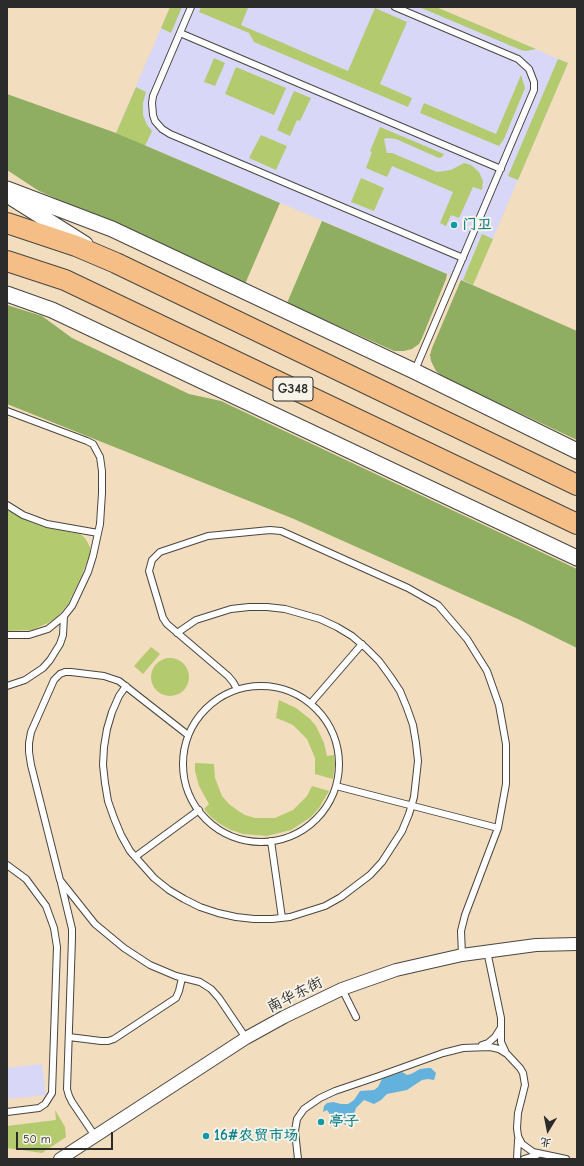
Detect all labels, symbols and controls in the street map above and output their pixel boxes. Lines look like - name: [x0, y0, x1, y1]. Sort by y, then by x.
- place label: 门卫: [462, 216, 492, 234]
- marker: 门卫: [449, 220, 459, 230]
- road number: G348: [273, 377, 313, 401]
- street label: 南华东街: [264, 973, 326, 1017]
- north arrow: [528, 1110, 568, 1150]
- place label: 亭子: [329, 1113, 359, 1131]
- marker: 亭子: [316, 1117, 326, 1127]
- scale bar: [18, 1124, 115, 1150]
- place label: 16#农贸市场: [214, 1127, 298, 1145]
- marker: 16#农贸市场: [201, 1131, 211, 1141]
- text: 50 m: [23, 1132, 51, 1146]
- text: 北: [539, 1135, 552, 1150]

